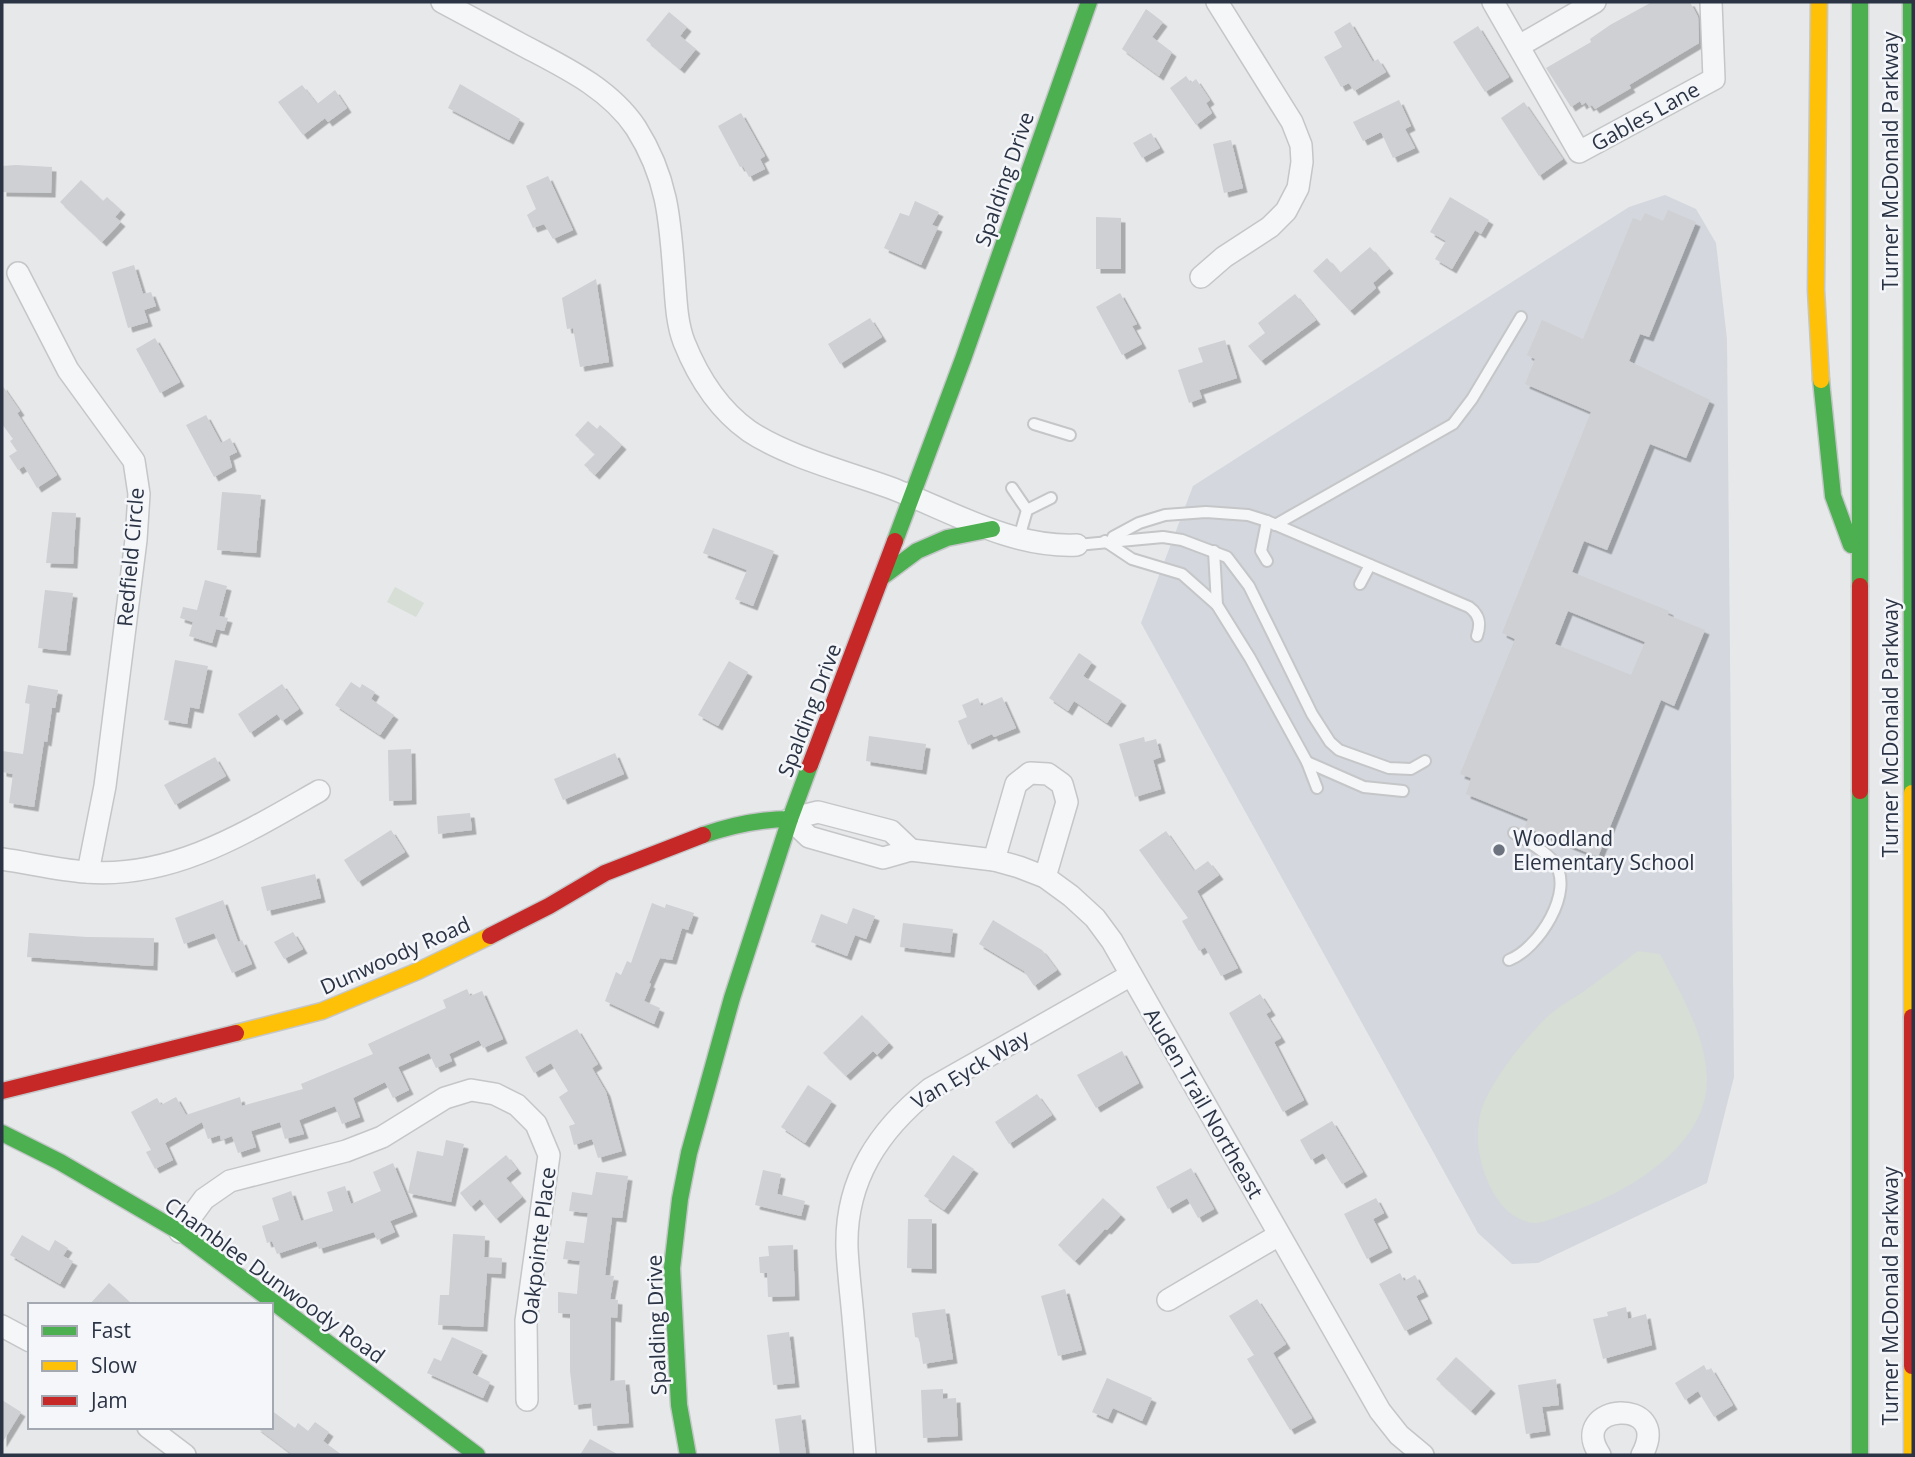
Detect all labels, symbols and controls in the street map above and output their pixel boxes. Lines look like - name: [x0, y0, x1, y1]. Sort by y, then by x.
- street label: Turner McDonald Parkway: [1876, 31, 1904, 291]
- street label: Gables Lane: [1586, 75, 1704, 157]
- street label: Spalding Drive: [968, 108, 1040, 250]
- street label: Redfield Circle: [110, 486, 150, 628]
- street label: Turner McDonald Parkway: [1876, 598, 1904, 858]
- street label: Spalding Drive: [771, 639, 847, 781]
- place label: Woodland Elementary School: [1513, 824, 1695, 876]
- marker: Woodland Elementary School: [1491, 842, 1507, 858]
- street label: Dunwoody Road: [316, 909, 474, 1001]
- street label: Auden Trail Northeast: [1138, 1003, 1270, 1203]
- street label: Van Eyck Way: [906, 1023, 1035, 1115]
- street label: Oakpointe Place: [514, 1165, 562, 1327]
- street label: Turner McDonald Parkway: [1876, 1166, 1904, 1426]
- street label: Chamblee Dunwoody Road: [159, 1191, 391, 1369]
- street label: Spalding Drive: [640, 1254, 672, 1396]
- legend: [28, 1303, 273, 1429]
- text: Fast: [91, 1316, 131, 1344]
- text: Slow: [91, 1351, 137, 1379]
- text: Jam: [89, 1386, 128, 1414]

